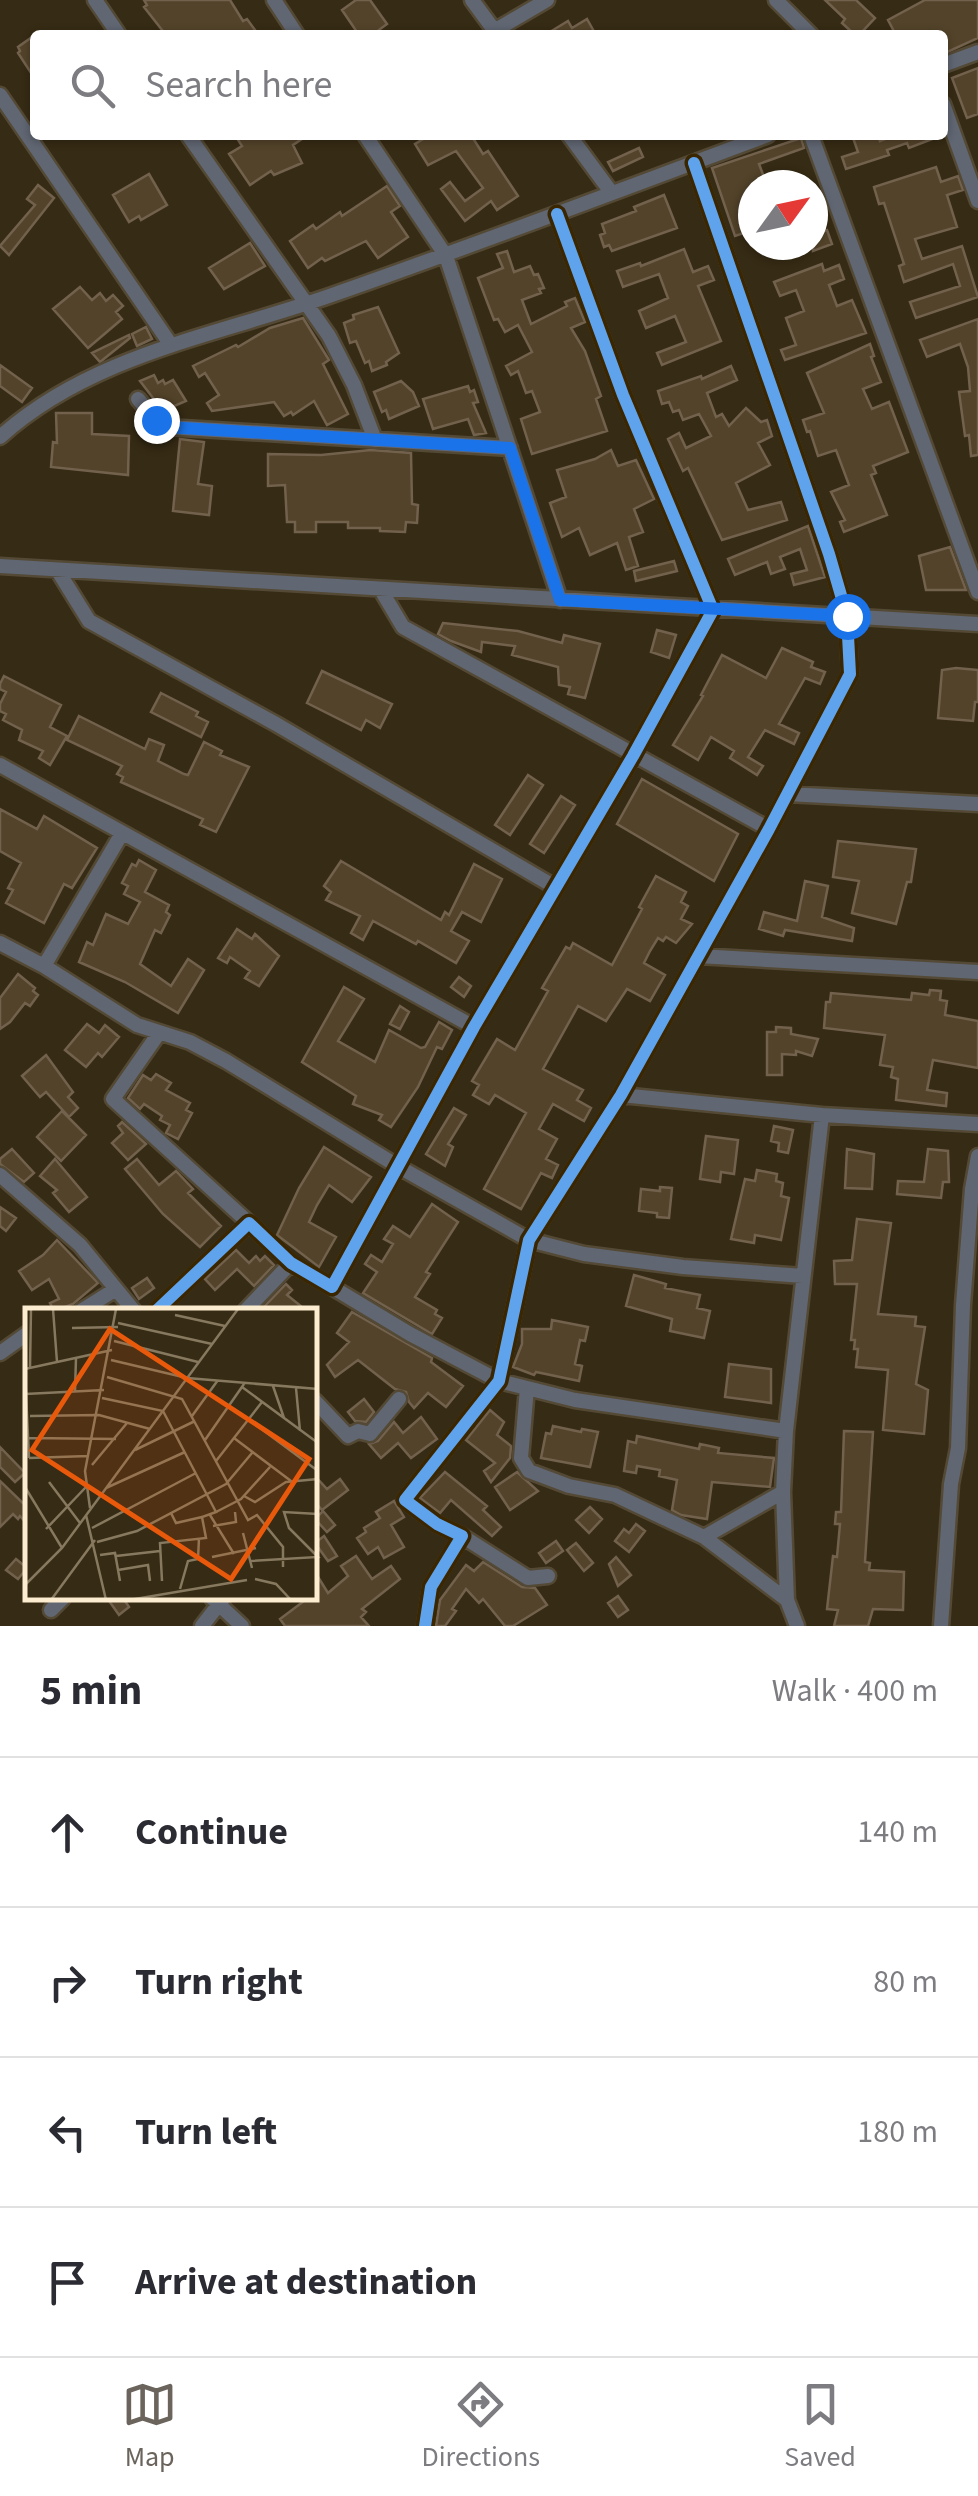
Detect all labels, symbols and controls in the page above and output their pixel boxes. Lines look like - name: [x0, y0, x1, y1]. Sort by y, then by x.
- search box: [30, 30, 948, 140]
- icon: search: [65, 58, 120, 113]
- text: Search here: [145, 58, 332, 112]
- north arrow: [738, 170, 828, 260]
- route end: [134, 398, 180, 444]
- route start: [825, 594, 871, 640]
- inset map: [25, 1308, 318, 1601]
- text: 5 min: [40, 1661, 142, 1721]
- text: Walk · 400 m: [772, 1668, 938, 1714]
- icon: ahead: [40, 1805, 95, 1860]
- text: Continue: [135, 1805, 288, 1859]
- text: 140 m: [857, 1809, 938, 1855]
- icon: right: [40, 1955, 95, 2010]
- text: Turn right: [135, 1955, 303, 2009]
- text: 80 m: [873, 1959, 938, 2005]
- icon: left: [40, 2105, 95, 2160]
- text: Turn left: [135, 2105, 277, 2159]
- text: 180 m: [857, 2109, 938, 2155]
- icon: arrive: [40, 2255, 95, 2310]
- text: Arrive at destination: [135, 2255, 477, 2309]
- tab: Map: [122, 2377, 177, 2477]
- tab: Directions: [422, 2377, 540, 2477]
- tab: Saved: [784, 2377, 856, 2477]

